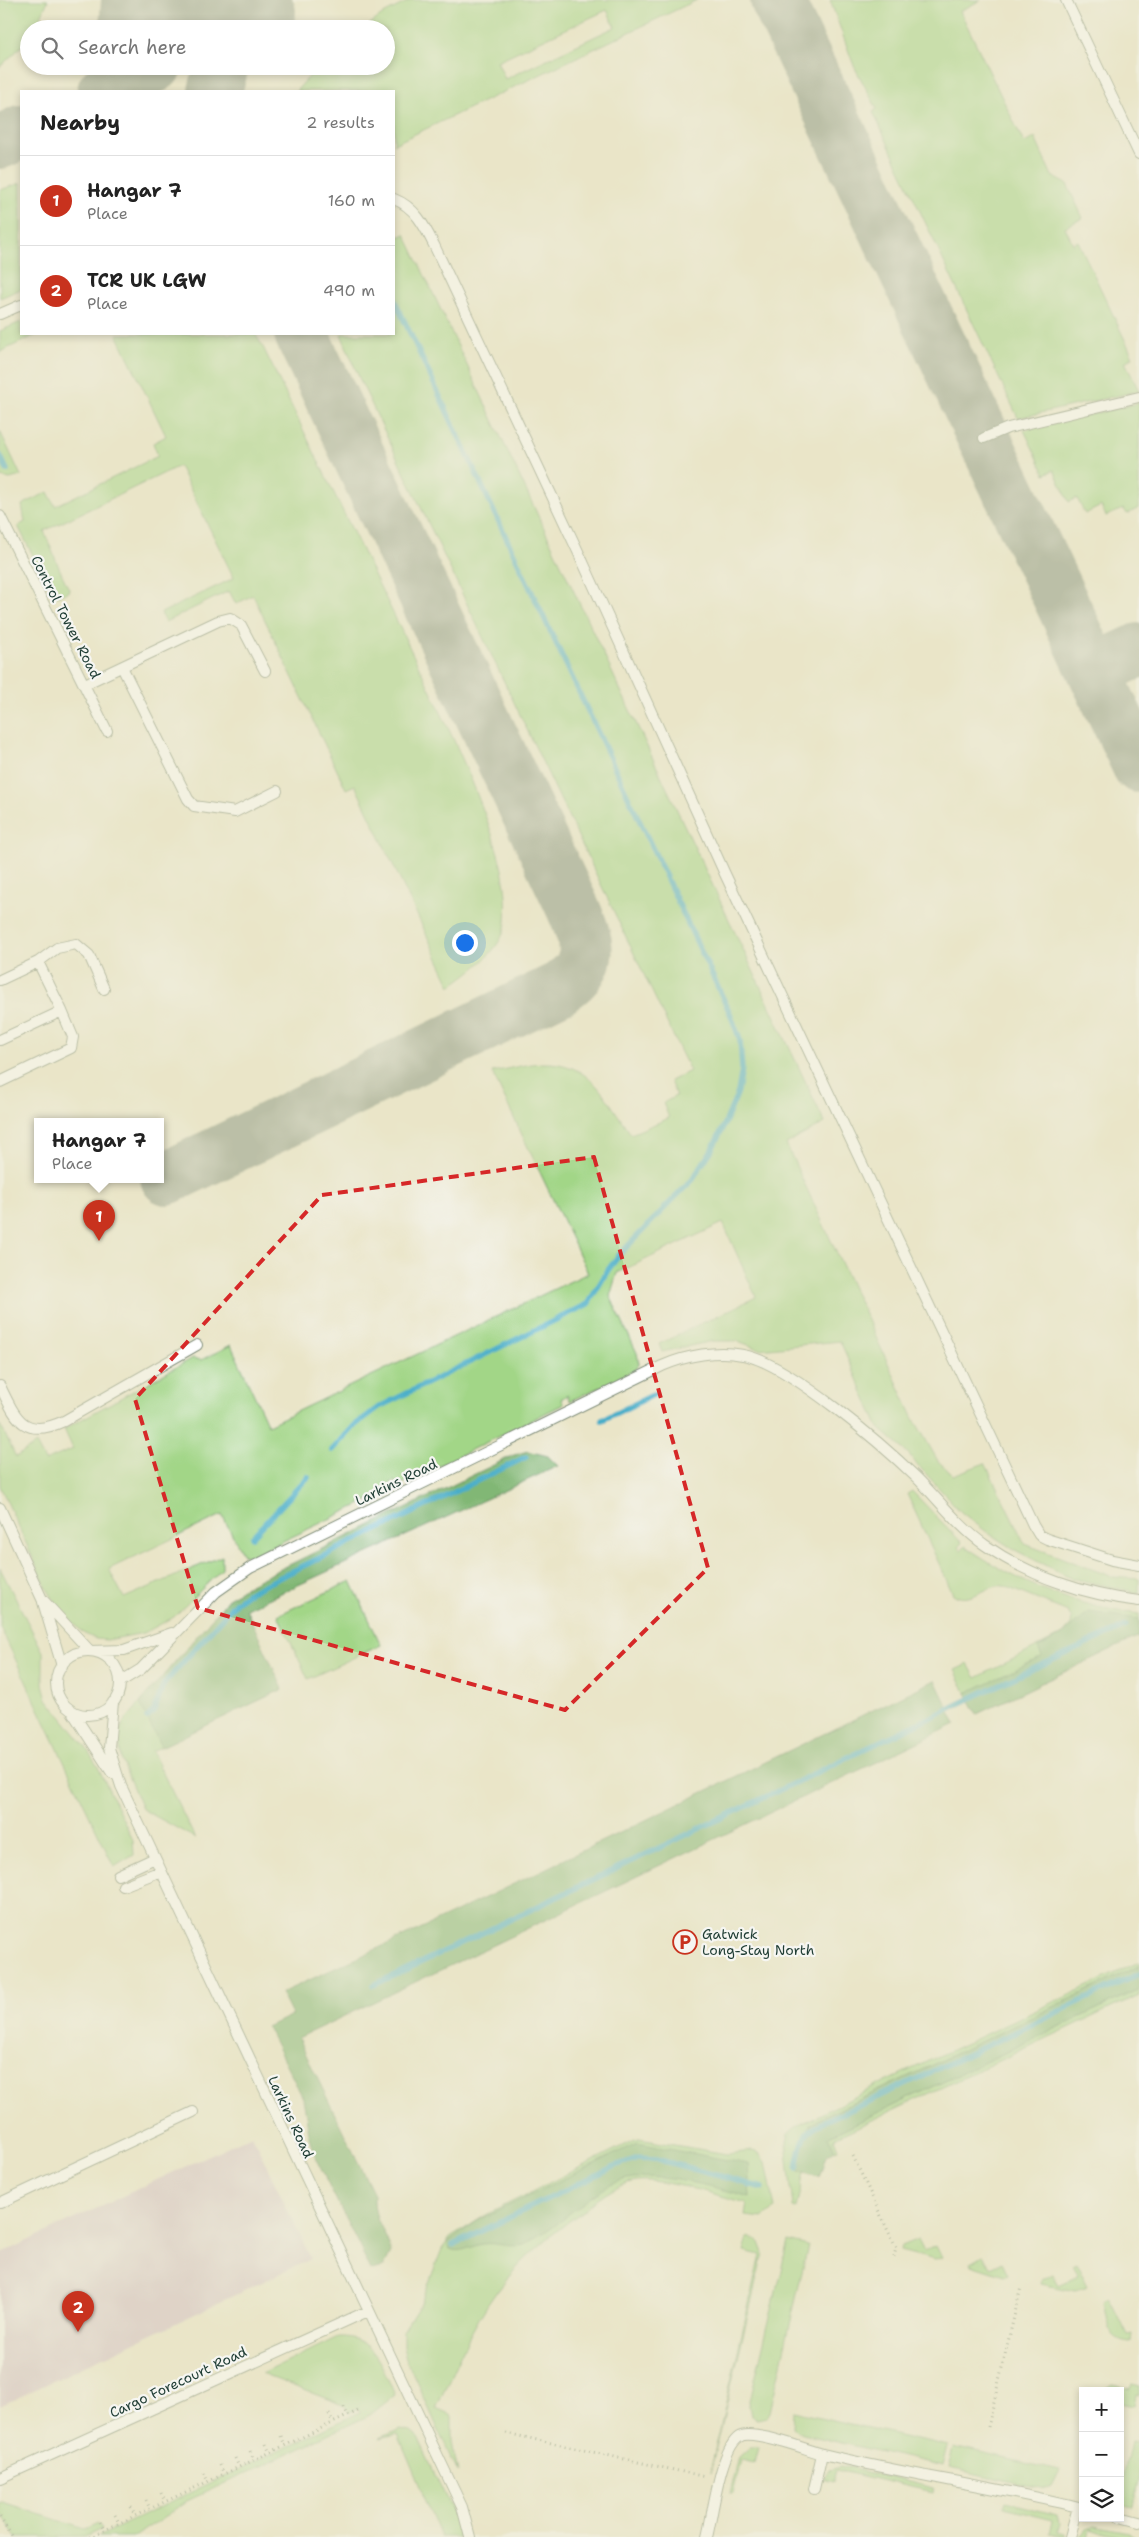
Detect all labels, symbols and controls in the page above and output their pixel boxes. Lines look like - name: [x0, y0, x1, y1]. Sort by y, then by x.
- search box: [20, 20, 395, 75]
- icon: search: [38, 34, 66, 62]
- text: Search here: [78, 35, 187, 60]
- text: Nearby: [40, 109, 120, 137]
- text: 2 results: [306, 112, 375, 133]
- text: Hangar 7: [87, 178, 181, 203]
- text: 1: [52, 190, 60, 211]
- text: 160 m: [328, 190, 375, 211]
- text: Place: [87, 203, 128, 224]
- text: TCR UK LGW: [87, 268, 207, 293]
- text: 2: [50, 280, 62, 301]
- text: 490 m: [323, 280, 375, 301]
- text: Place: [87, 293, 128, 314]
- street label: Control Tower Road: [27, 552, 105, 682]
- your location: [452, 930, 478, 956]
- popup: [34, 1118, 164, 1183]
- text: Hangar 7: [52, 1128, 146, 1153]
- text: Place: [52, 1153, 93, 1174]
- pin: 1: [83, 1200, 115, 1241]
- street label: Larkins Road: [352, 1454, 440, 1510]
- place label: Gatwick Long-Stay North: [702, 1925, 814, 1959]
- parking icon: Gatwick Long-Stay North: [672, 1929, 698, 1955]
- street label: Larkins Road: [264, 2073, 318, 2161]
- pin: 2: [62, 2291, 94, 2332]
- street label: Cargo Forecourt Road: [107, 2342, 250, 2422]
- map controls: [1079, 2387, 1124, 2522]
- button: +: [1079, 2387, 1124, 2432]
- button: −: [1079, 2432, 1124, 2477]
- button: layers: [1079, 2477, 1124, 2522]

